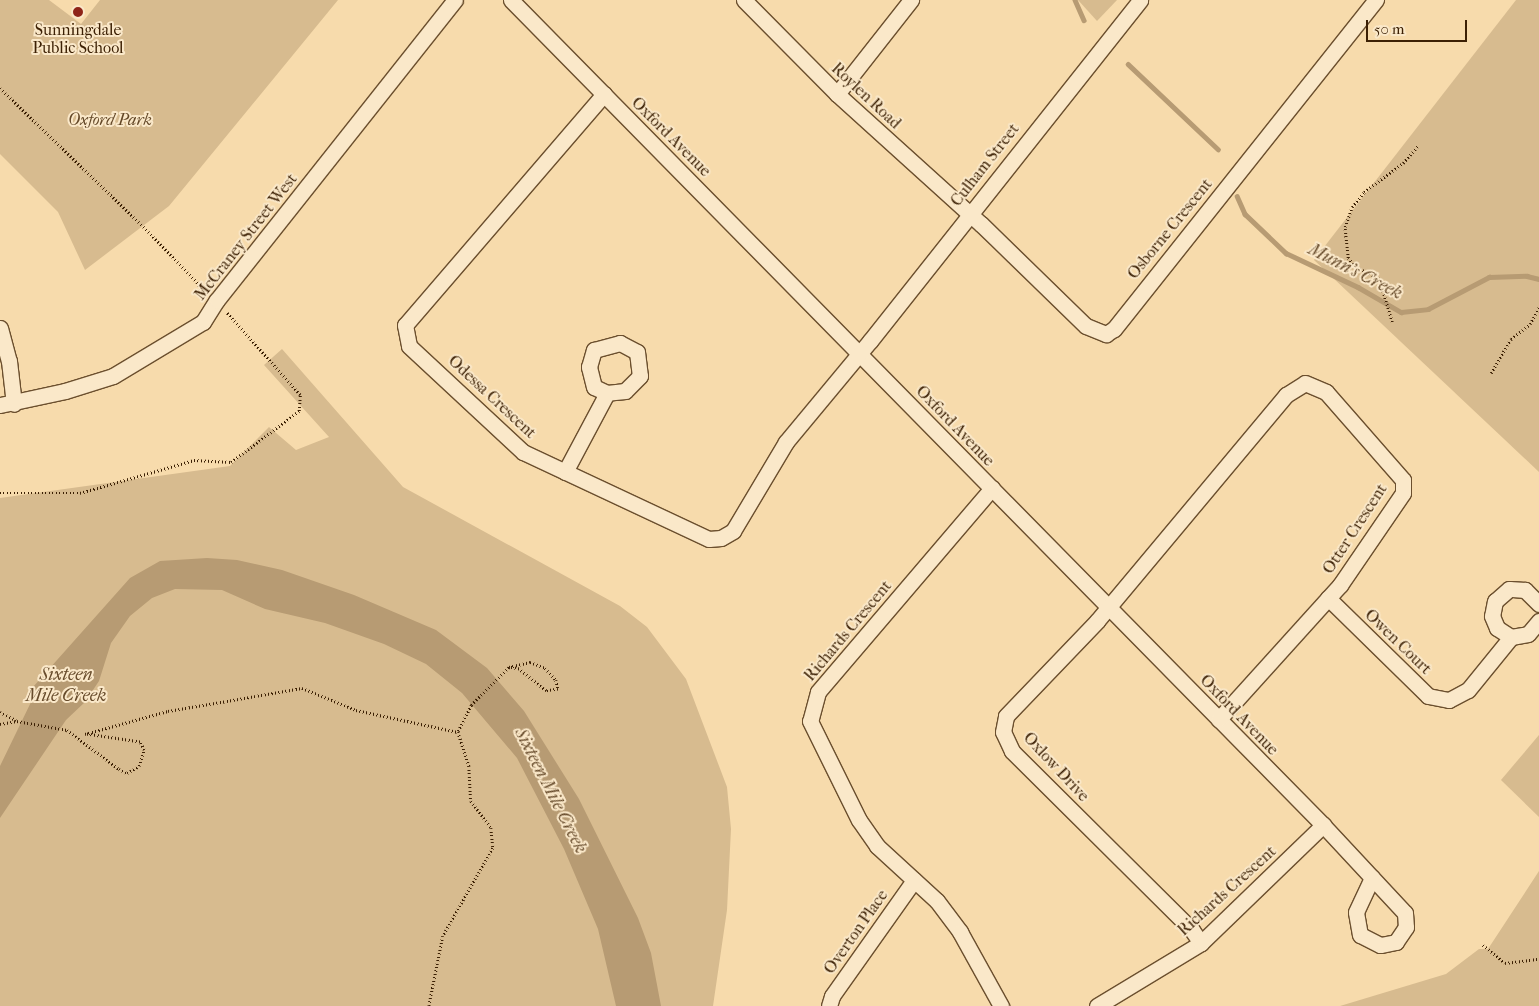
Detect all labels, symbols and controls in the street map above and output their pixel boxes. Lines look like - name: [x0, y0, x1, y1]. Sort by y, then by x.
- marker: Sunningdale Public School: [72, 6, 84, 18]
- scale bar: [1369, 10, 1470, 42]
- place label: Sunningdale Public School: [32, 20, 124, 58]
- text: 50 m: [1374, 20, 1404, 38]
- street label: Roylen Road: [827, 59, 905, 133]
- street label: Oxford Avenue: [627, 93, 715, 181]
- park label: Oxford Park: [68, 110, 152, 130]
- street label: Culham Street: [947, 120, 1023, 210]
- street label: McCraney Street West: [191, 170, 301, 304]
- street label: Osborne Crescent: [1124, 175, 1216, 283]
- water label: Munn's Creek: [1304, 239, 1406, 305]
- street label: Odessa Crescent: [444, 351, 540, 443]
- street label: Oxford Avenue: [912, 382, 998, 470]
- street label: Otter Crescent: [1319, 480, 1391, 578]
- street label: Richards Crescent: [800, 577, 896, 685]
- street label: Owen Court: [1361, 605, 1435, 679]
- water label: Sixteen Mile Creek: [26, 665, 106, 708]
- street label: Oxford Avenue: [1196, 671, 1282, 759]
- water label: Sixteen Mile Creek: [509, 725, 591, 857]
- street label: Oxlow Drive: [1019, 728, 1093, 806]
- street label: Richards Crescent: [1174, 842, 1280, 940]
- street label: Overton Place: [820, 886, 892, 978]

